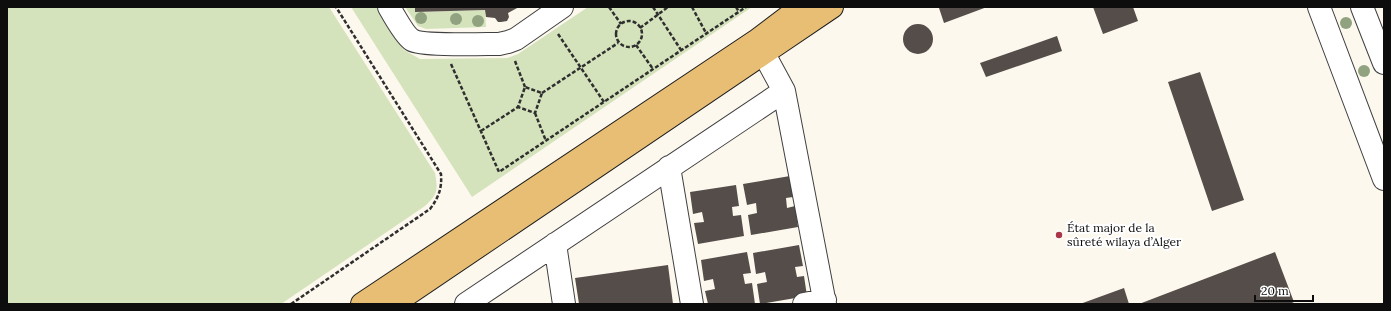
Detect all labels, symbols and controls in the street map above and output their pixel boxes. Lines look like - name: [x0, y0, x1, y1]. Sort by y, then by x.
- place label: État major de la sûreté wilaya d’Alger: [1067, 220, 1182, 249]
- marker: État major de la sûreté wilaya d’Alger: [1054, 230, 1064, 240]
- scale bar: [1255, 277, 1313, 303]
- text: 20 m: [1261, 283, 1289, 298]

